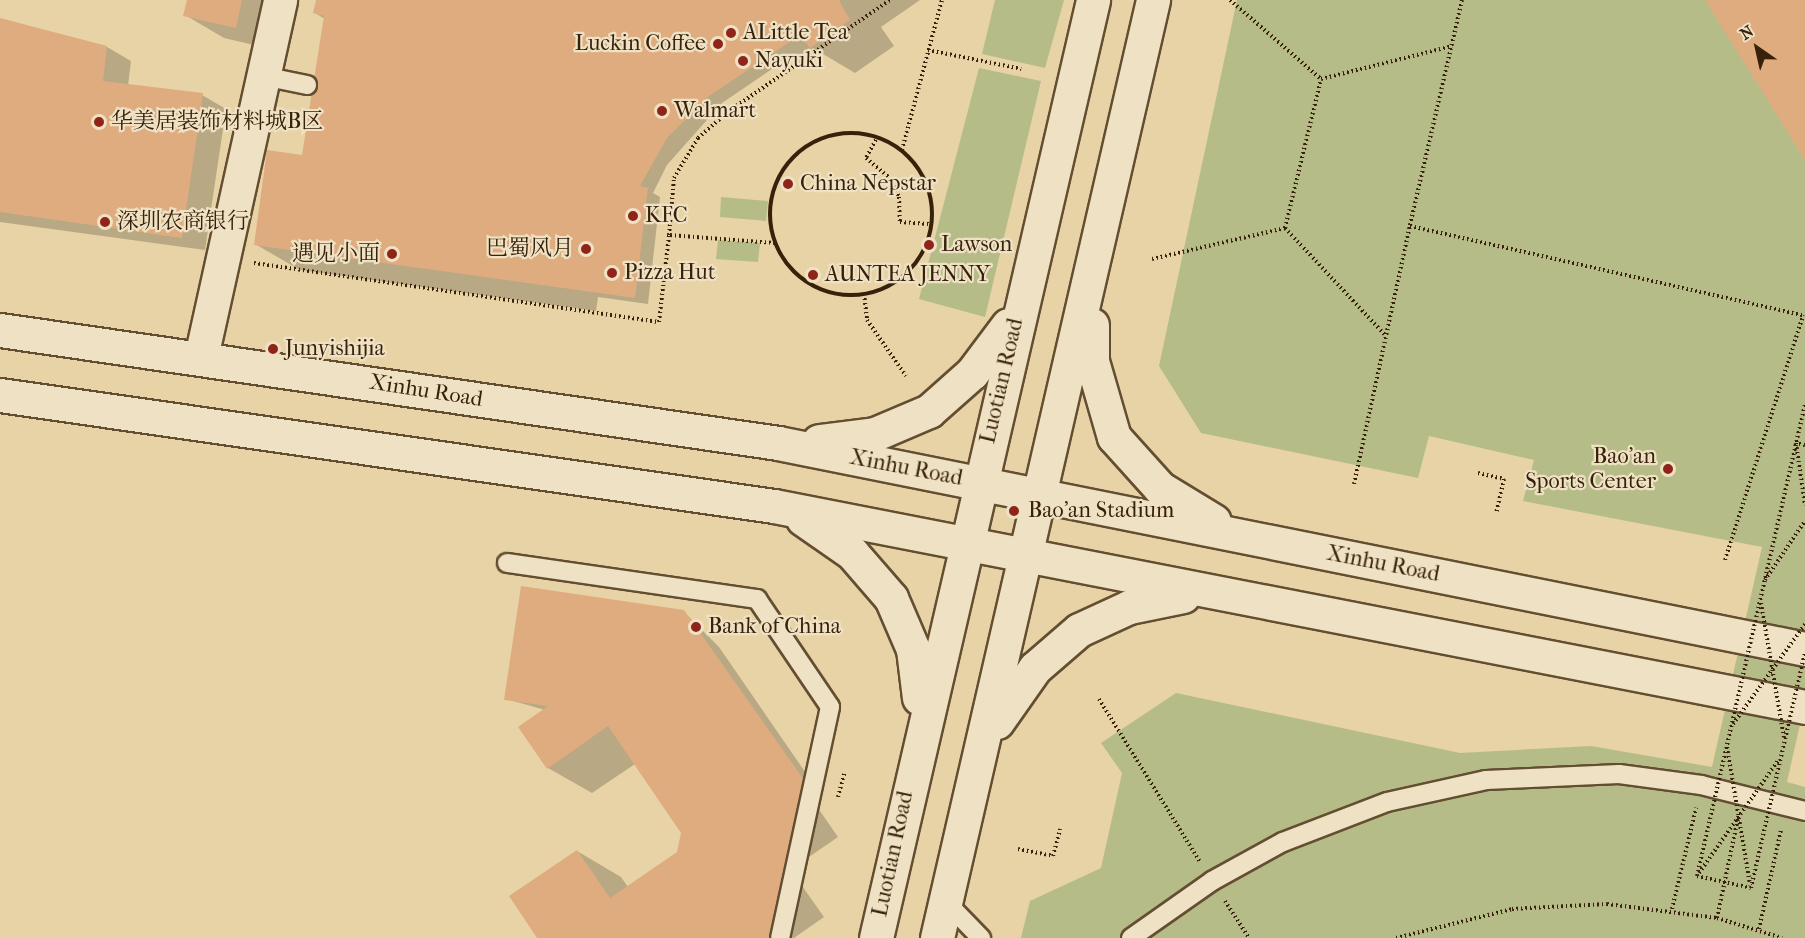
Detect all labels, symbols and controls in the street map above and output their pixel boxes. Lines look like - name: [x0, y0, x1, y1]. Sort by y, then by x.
- north arrow: [1727, 18, 1787, 78]
- place label: ALittle Tea: [743, 20, 848, 46]
- text: N: [1736, 21, 1757, 44]
- marker: ALittle Tea: [724, 26, 738, 40]
- place label: Luckin Coffee: [575, 31, 706, 57]
- marker: Luckin Coffee: [711, 37, 725, 51]
- place label: Nayuki: [755, 48, 823, 74]
- marker: Nayuki: [736, 54, 750, 68]
- place label: Walmart: [674, 98, 756, 124]
- marker: Walmart: [655, 104, 669, 118]
- place label: 华美居装饰材料城B区: [111, 109, 323, 135]
- marker: 华美居装饰材料城B区: [92, 115, 106, 129]
- place label: China Nepstar: [800, 171, 936, 197]
- marker: China Nepstar: [781, 177, 795, 191]
- place label: KFC: [645, 203, 688, 229]
- place label: 深圳农商银行: [117, 209, 249, 235]
- marker: KFC: [626, 209, 640, 223]
- marker: 深圳农商银行: [98, 215, 112, 229]
- place label: Lawson: [941, 232, 1012, 258]
- place label: 巴蜀风月: [486, 236, 574, 262]
- marker: Lawson: [922, 238, 936, 252]
- place label: 遇见小面: [292, 241, 380, 267]
- marker: 巴蜀风月: [579, 242, 593, 256]
- marker: 遇见小面: [385, 247, 399, 261]
- place label: Pizza Hut: [624, 260, 716, 286]
- place label: AUNTEA JENNY: [825, 262, 990, 288]
- marker: Pizza Hut: [605, 266, 619, 280]
- marker: AUNTEA JENNY: [806, 268, 820, 282]
- street label: Luotian Road: [975, 316, 1029, 446]
- place label: Junyishijia: [285, 336, 385, 362]
- marker: Junyishijia: [266, 342, 280, 356]
- street label: Xinhu Road: [367, 369, 485, 413]
- place label: Bao'an Sports Center: [1525, 443, 1656, 494]
- street label: Xinhu Road: [847, 444, 965, 492]
- marker: Bao'an Sports Center: [1661, 462, 1675, 476]
- place label: Bao'an Stadium: [1028, 498, 1174, 524]
- marker: Bao'an Stadium: [1005, 502, 1023, 520]
- street label: Xinhu Road: [1324, 540, 1442, 588]
- place label: Bank of China: [708, 614, 841, 640]
- marker: Bank of China: [689, 620, 703, 634]
- street label: Luotian Road: [867, 789, 919, 919]

